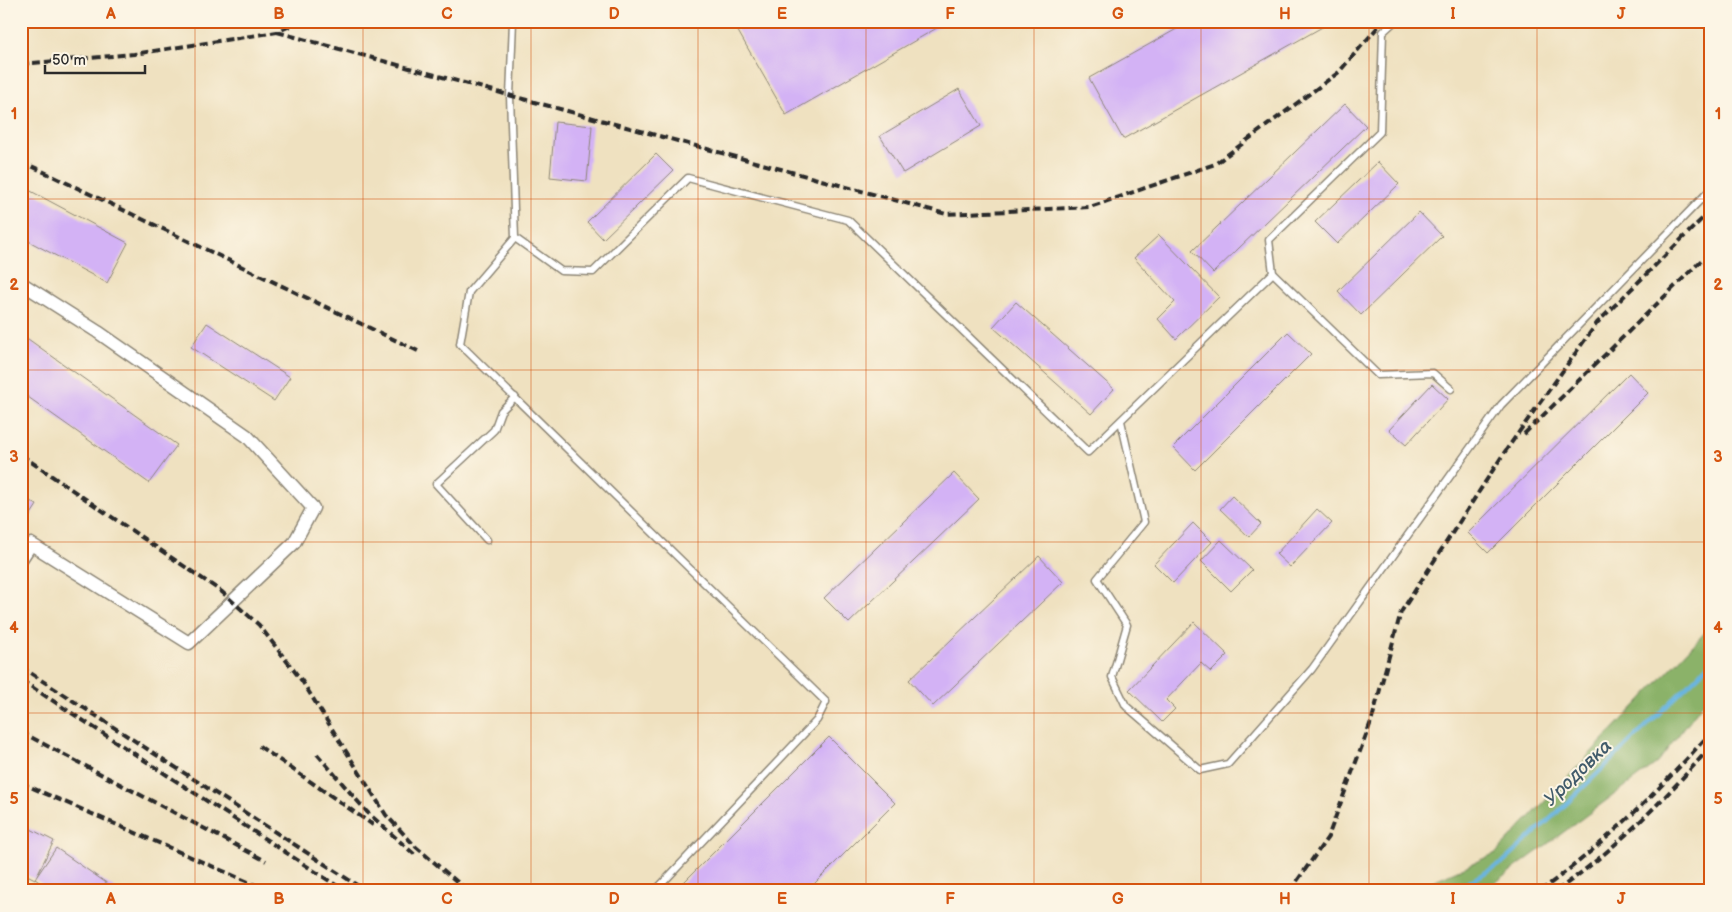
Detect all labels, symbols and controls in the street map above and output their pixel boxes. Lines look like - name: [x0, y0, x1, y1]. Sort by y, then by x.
- text: A: [105, 5, 116, 24]
- text: B: [273, 5, 285, 24]
- text: C: [441, 5, 453, 24]
- text: D: [608, 5, 620, 24]
- text: E: [777, 5, 787, 24]
- text: F: [945, 5, 955, 24]
- text: G: [1112, 5, 1124, 24]
- text: H: [1279, 5, 1291, 24]
- text: I: [1450, 5, 1456, 24]
- text: J: [1617, 5, 1626, 24]
- scale bar: [45, 42, 145, 74]
- text: 50 m: [52, 51, 86, 70]
- text: 1: [11, 105, 17, 124]
- text: 1: [1715, 105, 1721, 124]
- text: 2: [9, 276, 19, 295]
- text: 2: [1713, 276, 1723, 295]
- text: 3: [9, 448, 19, 467]
- text: 3: [1713, 448, 1723, 467]
- text: 4: [9, 619, 19, 638]
- text: 4: [1713, 619, 1723, 638]
- water label: Уродовка: [1539, 735, 1617, 811]
- text: 5: [9, 790, 19, 809]
- text: 5: [1713, 790, 1723, 809]
- text: A: [105, 890, 116, 909]
- text: B: [273, 890, 285, 909]
- text: C: [441, 890, 453, 909]
- text: D: [608, 890, 620, 909]
- text: E: [777, 890, 787, 909]
- text: F: [945, 890, 955, 909]
- text: G: [1112, 890, 1124, 909]
- text: H: [1279, 890, 1291, 909]
- text: I: [1450, 890, 1456, 909]
- text: J: [1617, 890, 1626, 909]

